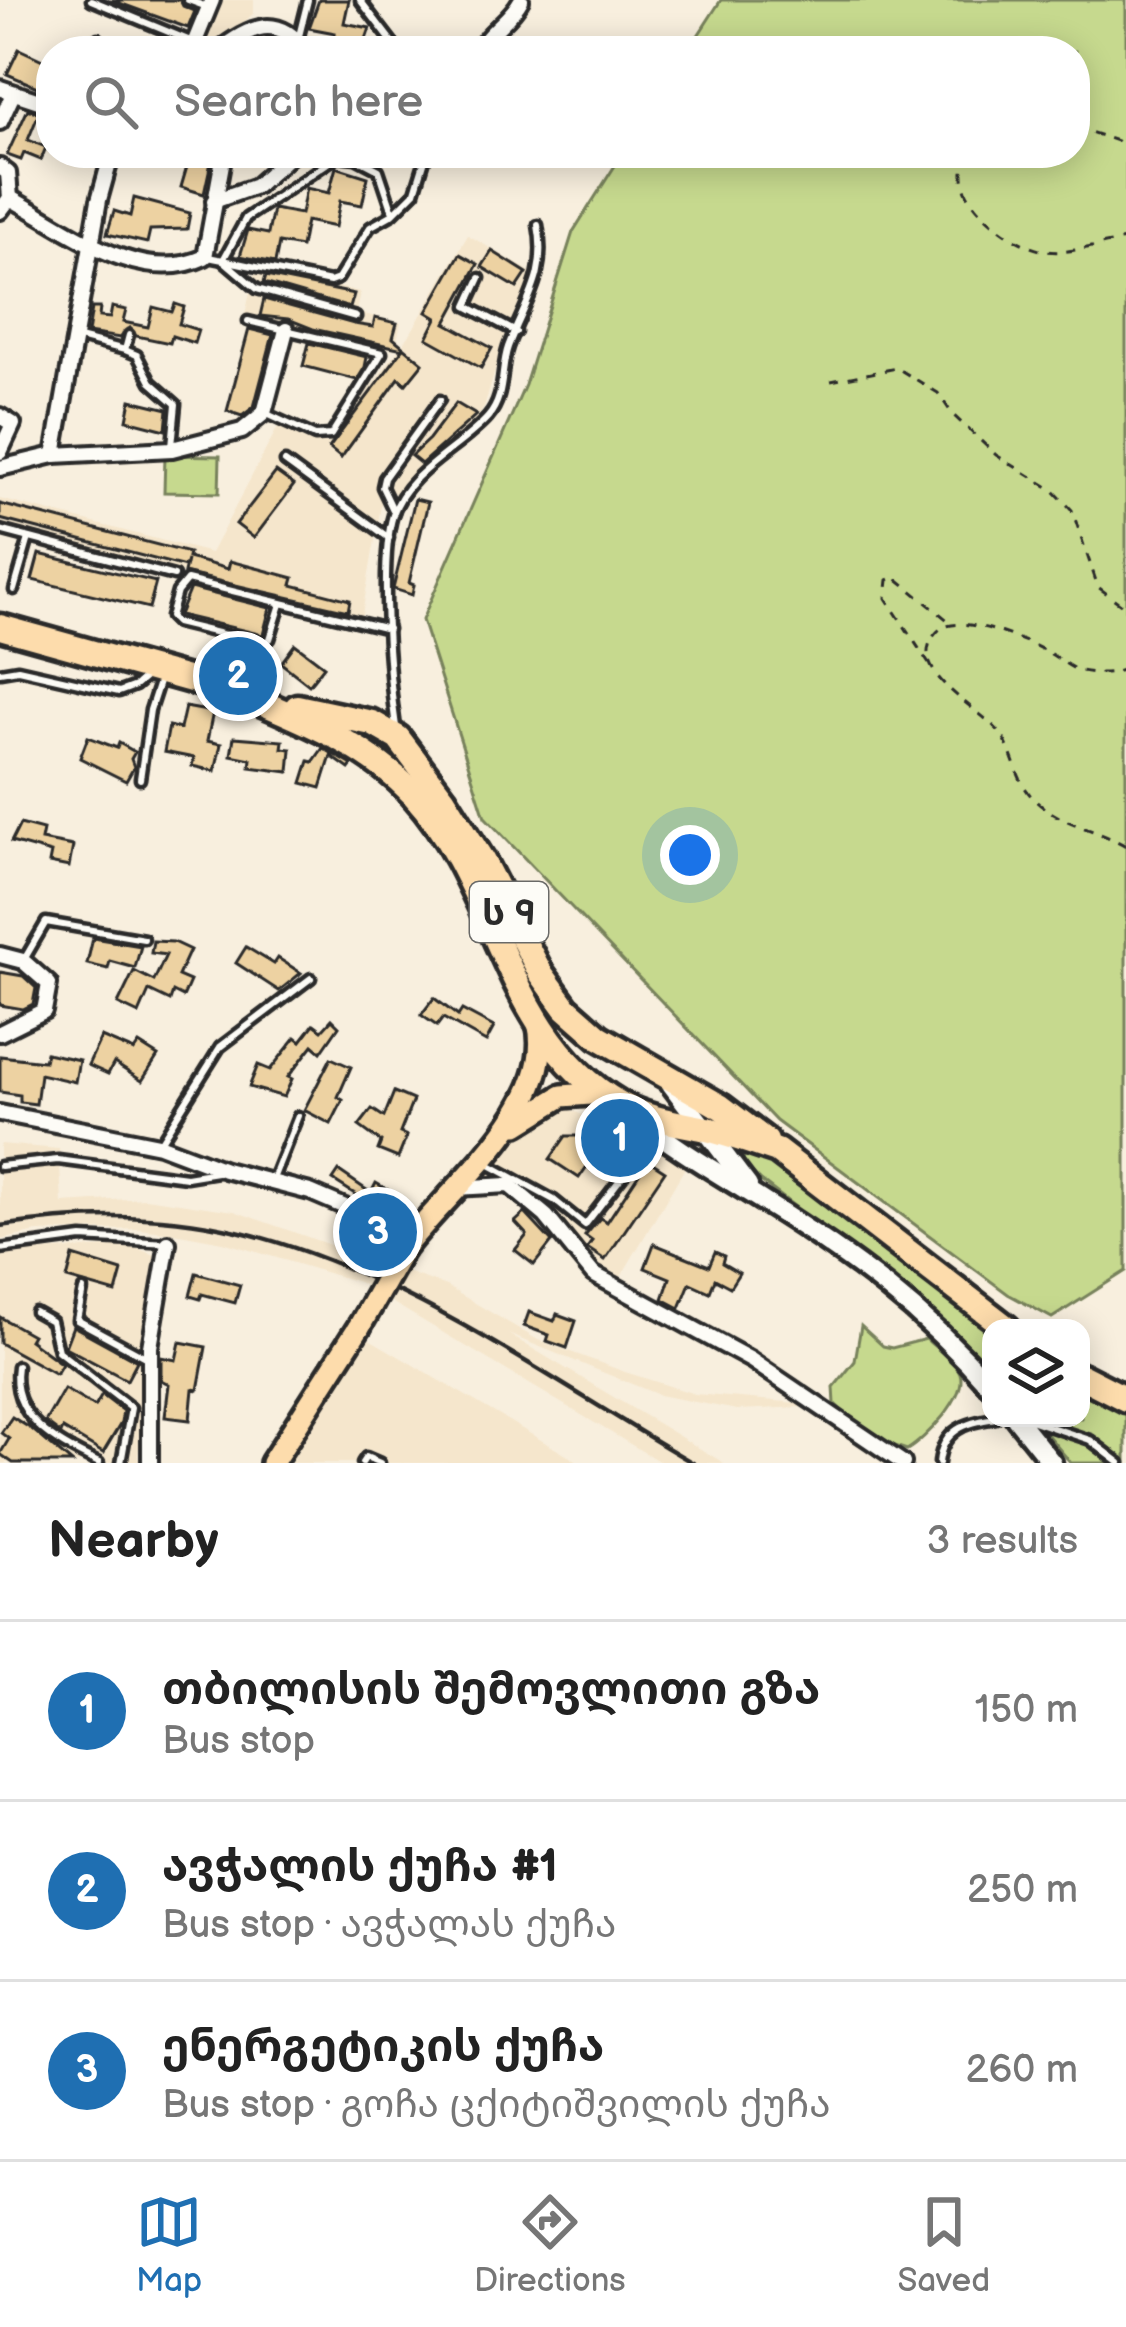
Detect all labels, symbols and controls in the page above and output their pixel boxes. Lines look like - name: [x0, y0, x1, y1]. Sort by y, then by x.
- search box: [36, 36, 1090, 168]
- icon: search: [78, 69, 144, 135]
- text: Search here: [174, 75, 423, 130]
- pin: 2: [199, 631, 277, 721]
- your location: [660, 825, 720, 885]
- road number: ს 9: [470, 882, 548, 942]
- pin: 1: [581, 1093, 659, 1183]
- pin: 3: [339, 1187, 417, 1277]
- map controls: [982, 1319, 1090, 1427]
- button: layers: [982, 1319, 1090, 1427]
- text: Nearby: [48, 1511, 219, 1572]
- text: 3 results: [926, 1518, 1078, 1565]
- text: თბილისის შემოვლითი გზა: [162, 1663, 820, 1718]
- text: 1: [79, 1687, 95, 1734]
- text: 150 m: [975, 1687, 1078, 1734]
- text: Bus stop: [162, 1718, 315, 1765]
- text: ავჭალის ქუჩა #1: [162, 1840, 558, 1895]
- text: 2: [75, 1867, 99, 1914]
- text: 250 m: [967, 1867, 1078, 1914]
- text: Bus stop · ავჭალას ქუჩა: [162, 1902, 616, 1949]
- text: ენერგეტიკის ქუჩა: [162, 2020, 604, 2075]
- text: 3: [76, 2047, 98, 2094]
- text: 260 m: [965, 2047, 1078, 2094]
- text: Bus stop · გოჩა ცქიტიშვილის ქუჩა: [162, 2082, 831, 2129]
- tab: Map: [136, 2189, 202, 2301]
- tab: Directions: [474, 2189, 626, 2301]
- tab: Saved: [897, 2189, 990, 2301]

